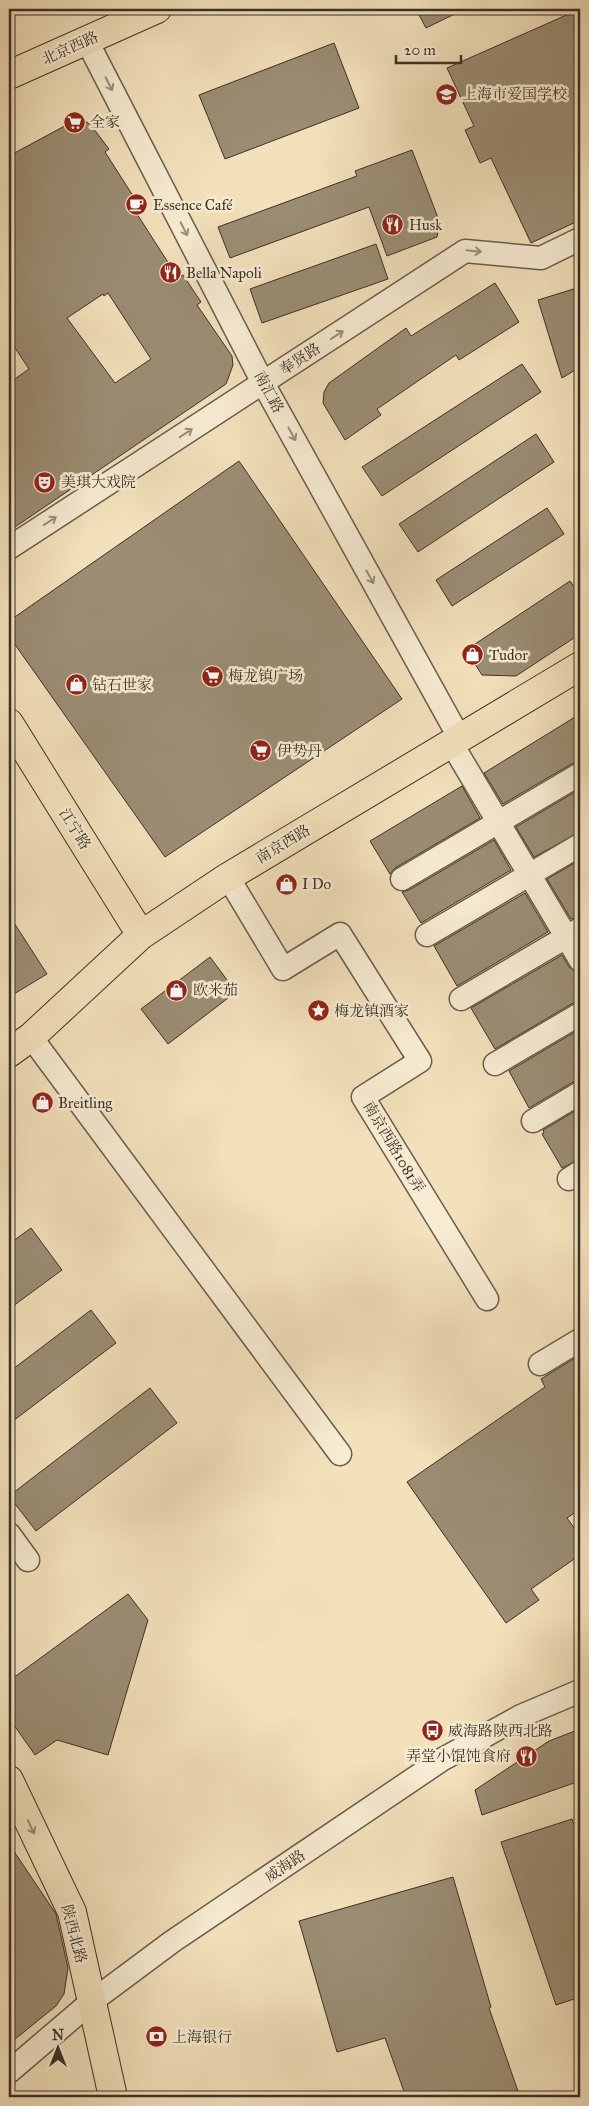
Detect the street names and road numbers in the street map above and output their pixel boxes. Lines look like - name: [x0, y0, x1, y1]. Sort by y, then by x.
- street label: 北京西路: [39, 28, 101, 68]
- street label: 奉贤路: [276, 339, 324, 379]
- street label: 南汇路: [250, 368, 288, 416]
- street label: 江宁路: [55, 805, 95, 853]
- street label: 南京西路: [253, 821, 313, 867]
- street label: 南京西路1081弄: [360, 1098, 428, 1196]
- street label: 威海路: [261, 1846, 309, 1886]
- street label: 陕西北路: [58, 1903, 90, 1965]

